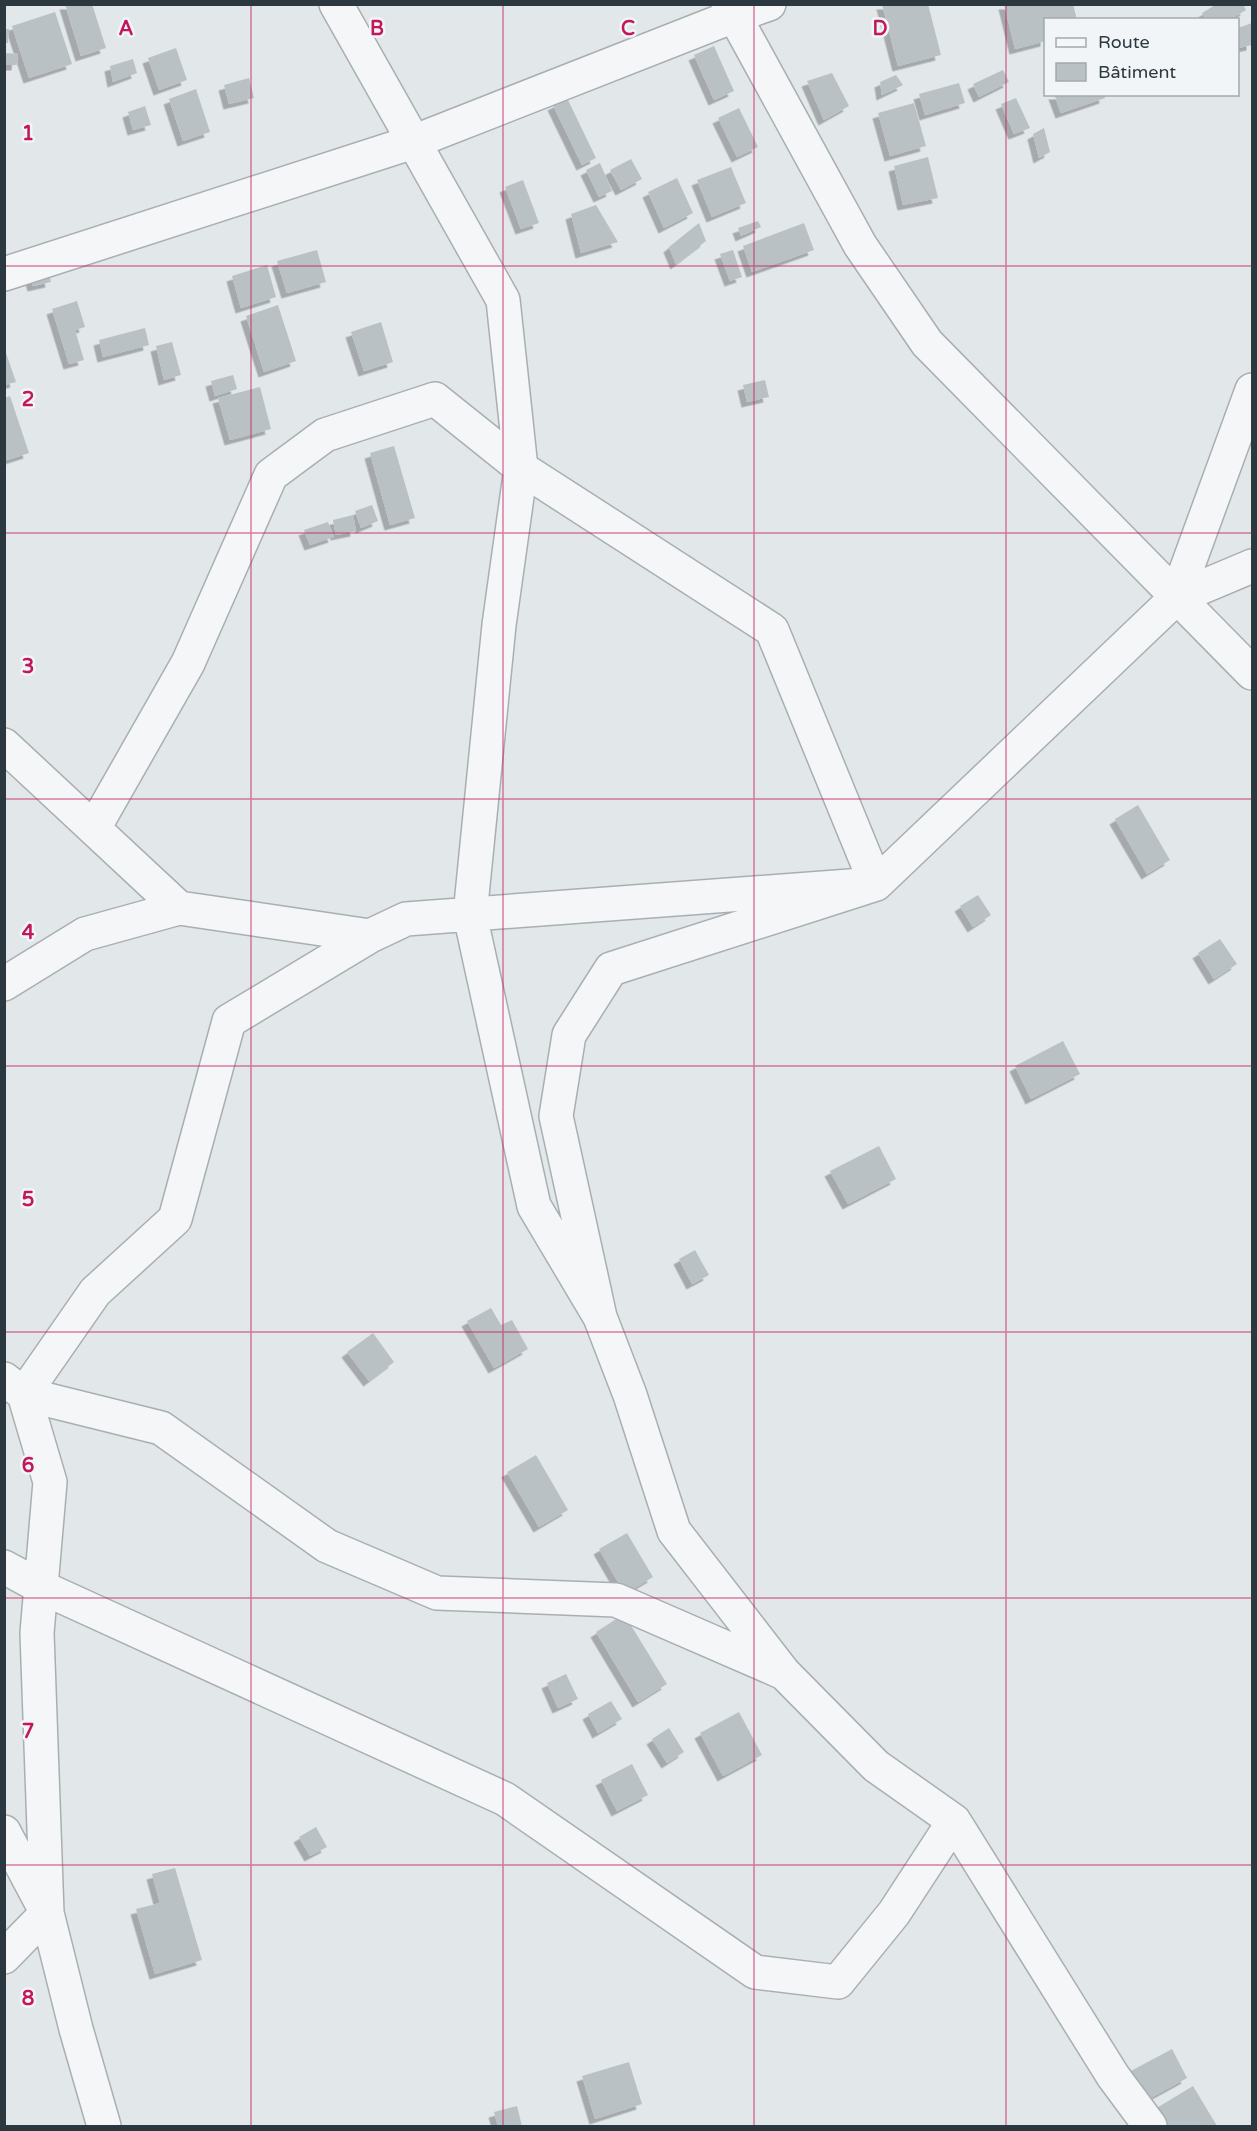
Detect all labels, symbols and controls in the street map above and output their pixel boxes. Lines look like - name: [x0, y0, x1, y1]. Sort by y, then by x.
- text: A: [119, 17, 134, 41]
- text: B: [370, 17, 384, 41]
- text: C: [621, 17, 635, 41]
- text: D: [872, 17, 888, 41]
- legend: [1044, 18, 1239, 96]
- text: Route: [1098, 31, 1150, 53]
- text: Bâtiment: [1098, 61, 1176, 83]
- text: 1: [22, 122, 34, 146]
- text: 2: [22, 388, 34, 412]
- text: 3: [22, 655, 34, 679]
- text: 4: [22, 921, 35, 945]
- text: 5: [22, 1188, 34, 1212]
- text: 6: [22, 1454, 34, 1478]
- text: 7: [22, 1720, 34, 1744]
- text: 8: [22, 1987, 34, 2011]

